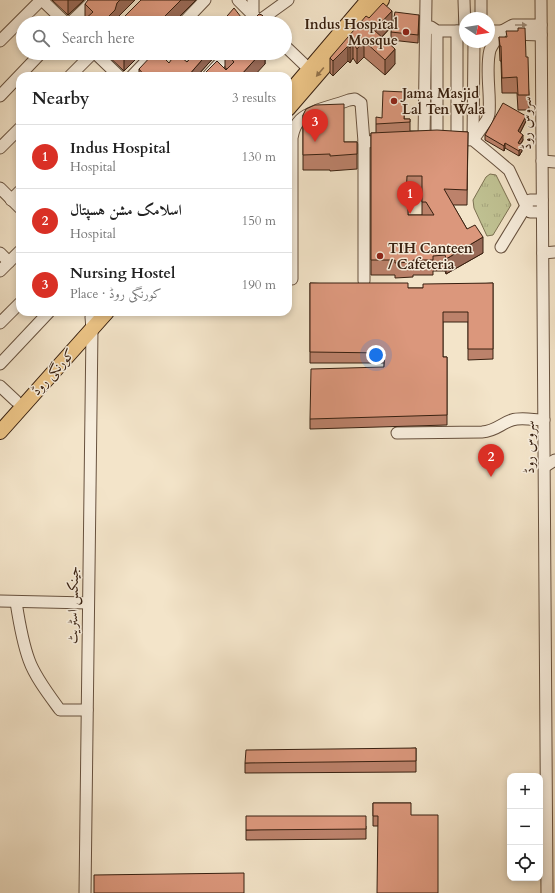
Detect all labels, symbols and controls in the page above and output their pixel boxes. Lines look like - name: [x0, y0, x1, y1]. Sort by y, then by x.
- north arrow: [459, 12, 495, 48]
- place label: Indus Hospital Mosque: [304, 15, 398, 50]
- search box: [16, 16, 292, 60]
- one-way arrow: [514, 22, 527, 28]
- icon: search: [30, 27, 52, 49]
- marker: Indus Hospital Mosque: [401, 27, 411, 37]
- text: Search here: [62, 28, 135, 48]
- one-way arrow: [316, 67, 325, 78]
- place label: Jama Masjid Lal Ten Wala: [400, 84, 485, 119]
- text: Nearby: [32, 87, 89, 110]
- text: 3 results: [232, 89, 276, 107]
- marker: Jama Masjid Lal Ten Wala: [389, 96, 399, 106]
- street label: سروس روڈ: [517, 96, 536, 150]
- pin: 3: [302, 109, 328, 142]
- text: Indus Hospital: [70, 138, 170, 158]
- text: 1: [42, 148, 48, 166]
- text: 130 m: [242, 148, 276, 166]
- text: Hospital: [70, 158, 116, 176]
- pin: 1: [397, 181, 423, 214]
- text: اسلامک مشن ہسپتال: [70, 200, 182, 220]
- text: 2: [42, 212, 48, 230]
- text: 150 m: [242, 212, 276, 230]
- text: Hospital: [70, 225, 116, 243]
- place label: TIH Canteen / Cafeteria: [388, 239, 473, 274]
- marker: TIH Canteen / Cafeteria: [375, 251, 385, 261]
- text: Nursing Hostel: [70, 263, 175, 283]
- text: 3: [42, 276, 48, 294]
- text: 190 m: [242, 276, 276, 294]
- text: Place · کورنگی روڈ: [70, 285, 162, 303]
- street label: کورنگی روڈ: [27, 344, 79, 400]
- your location: [366, 345, 386, 365]
- street label: سروس روڈ: [520, 420, 539, 474]
- pin: 2: [478, 444, 504, 477]
- street label: جینکس اسٹریٹ: [63, 566, 83, 644]
- map controls: [507, 773, 543, 881]
- button: +: [507, 773, 543, 809]
- button: −: [507, 809, 543, 845]
- button: locate: [507, 845, 543, 881]

